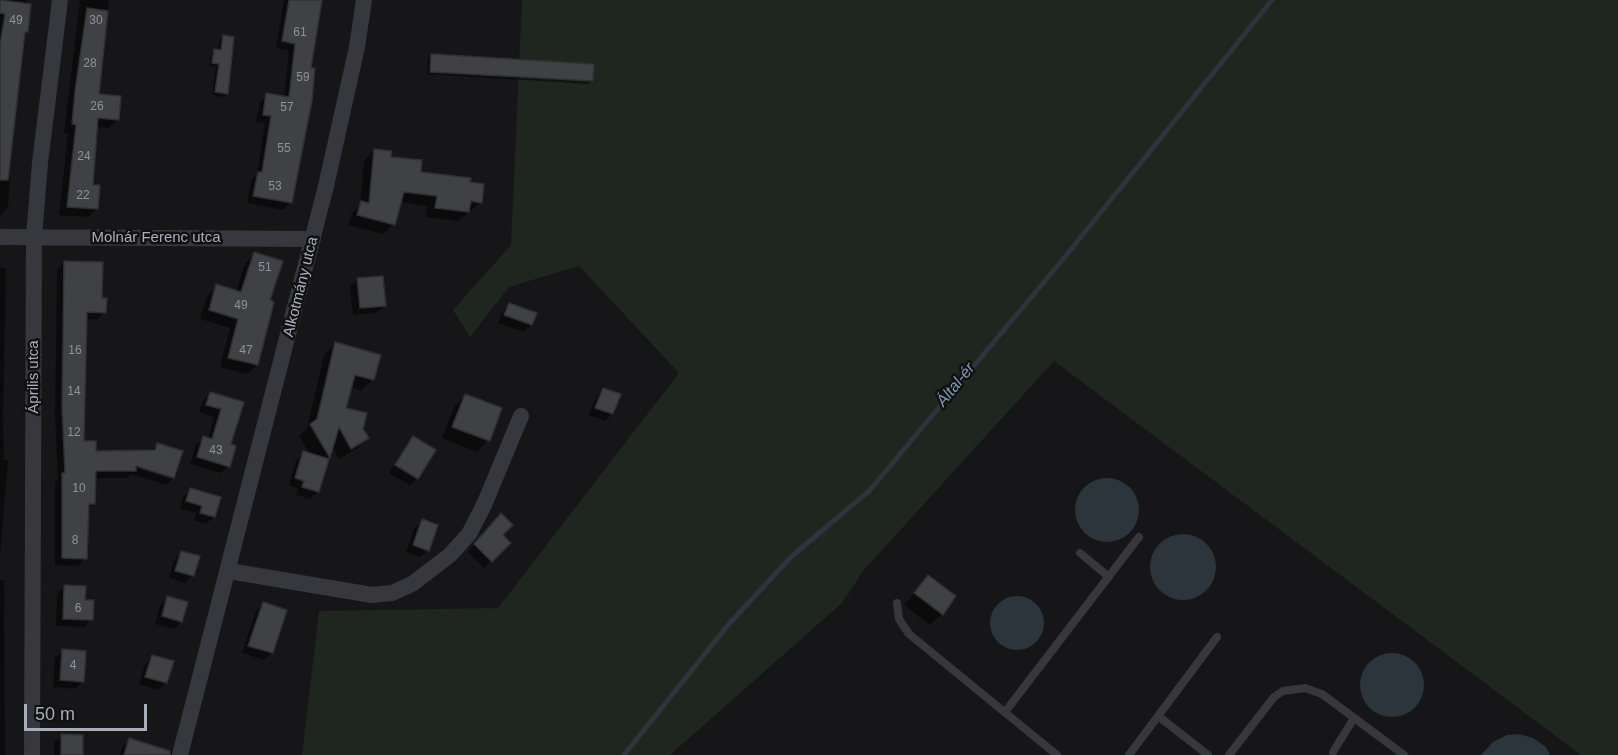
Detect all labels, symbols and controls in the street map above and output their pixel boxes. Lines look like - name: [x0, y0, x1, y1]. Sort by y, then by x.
- house number: 49: [9, 14, 23, 28]
- house number: 30: [89, 14, 103, 28]
- house number: 61: [293, 26, 307, 40]
- house number: 28: [83, 57, 97, 71]
- house number: 59: [296, 71, 310, 85]
- house number: 26: [90, 100, 104, 114]
- house number: 57: [280, 101, 294, 115]
- house number: 55: [277, 142, 291, 156]
- house number: 24: [77, 150, 91, 164]
- house number: 53: [268, 180, 282, 194]
- house number: 22: [76, 189, 90, 203]
- street label: Molnár Ferenc utca: [91, 229, 221, 247]
- street label: Alkotmány utca: [280, 235, 322, 339]
- house number: 51: [258, 261, 272, 275]
- house number: 49: [234, 299, 248, 313]
- street label: Április utca: [25, 340, 43, 414]
- house number: 16: [68, 344, 82, 358]
- house number: 47: [239, 344, 253, 358]
- water label: Által-ér: [933, 359, 979, 411]
- house number: 14: [67, 385, 81, 399]
- house number: 12: [67, 426, 81, 440]
- house number: 43: [209, 444, 223, 458]
- house number: 10: [72, 482, 86, 496]
- house number: 8: [72, 534, 78, 548]
- house number: 6: [75, 602, 81, 616]
- house number: 4: [70, 659, 76, 673]
- scale bar: [27, 692, 150, 730]
- text: 50 m: [35, 704, 75, 724]

